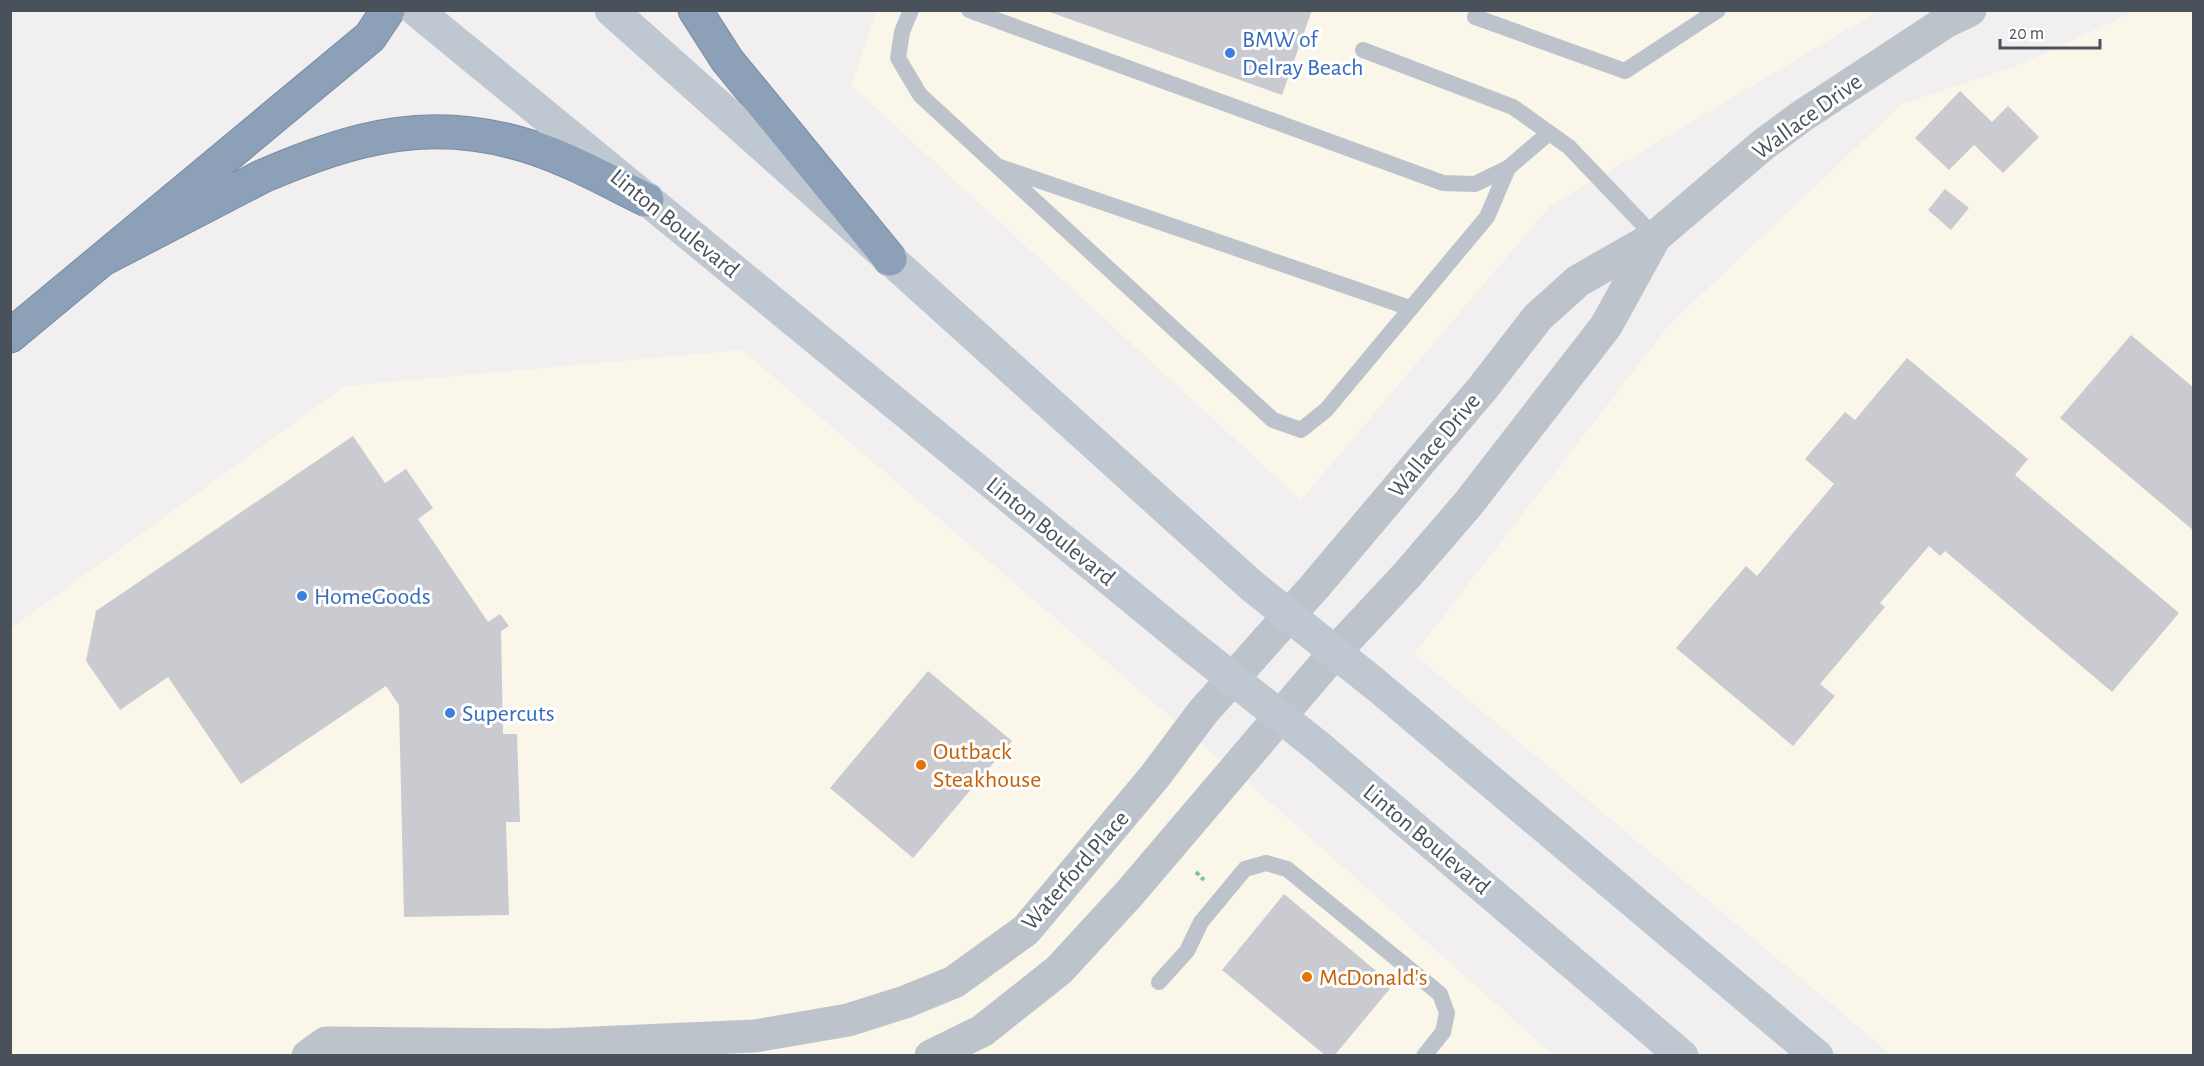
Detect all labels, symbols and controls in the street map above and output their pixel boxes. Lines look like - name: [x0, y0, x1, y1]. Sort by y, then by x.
- scale bar: [2000, 12, 2100, 50]
- text: 20 m: [2009, 25, 2044, 43]
- place label: BMW of Delray Beach: [1242, 28, 1364, 80]
- marker: BMW of Delray Beach: [1223, 46, 1237, 60]
- street label: Wallace Drive: [1749, 69, 1867, 164]
- street label: Linton Boulevard: [605, 165, 743, 283]
- street label: Wallace Drive: [1384, 389, 1485, 503]
- street label: Linton Boulevard: [981, 473, 1119, 591]
- place label: HomeGoods: [314, 585, 431, 609]
- marker: HomeGoods: [295, 589, 309, 603]
- place label: Supercuts: [462, 702, 555, 726]
- marker: Supercuts: [443, 706, 457, 720]
- place label: Outback Steakhouse: [933, 740, 1041, 792]
- marker: Outback Steakhouse: [914, 758, 928, 772]
- street label: Linton Boulevard: [1358, 780, 1495, 900]
- street label: Waterford Place: [1018, 806, 1134, 935]
- place label: McDonald's: [1319, 966, 1428, 990]
- marker: McDonald's: [1300, 970, 1314, 984]

